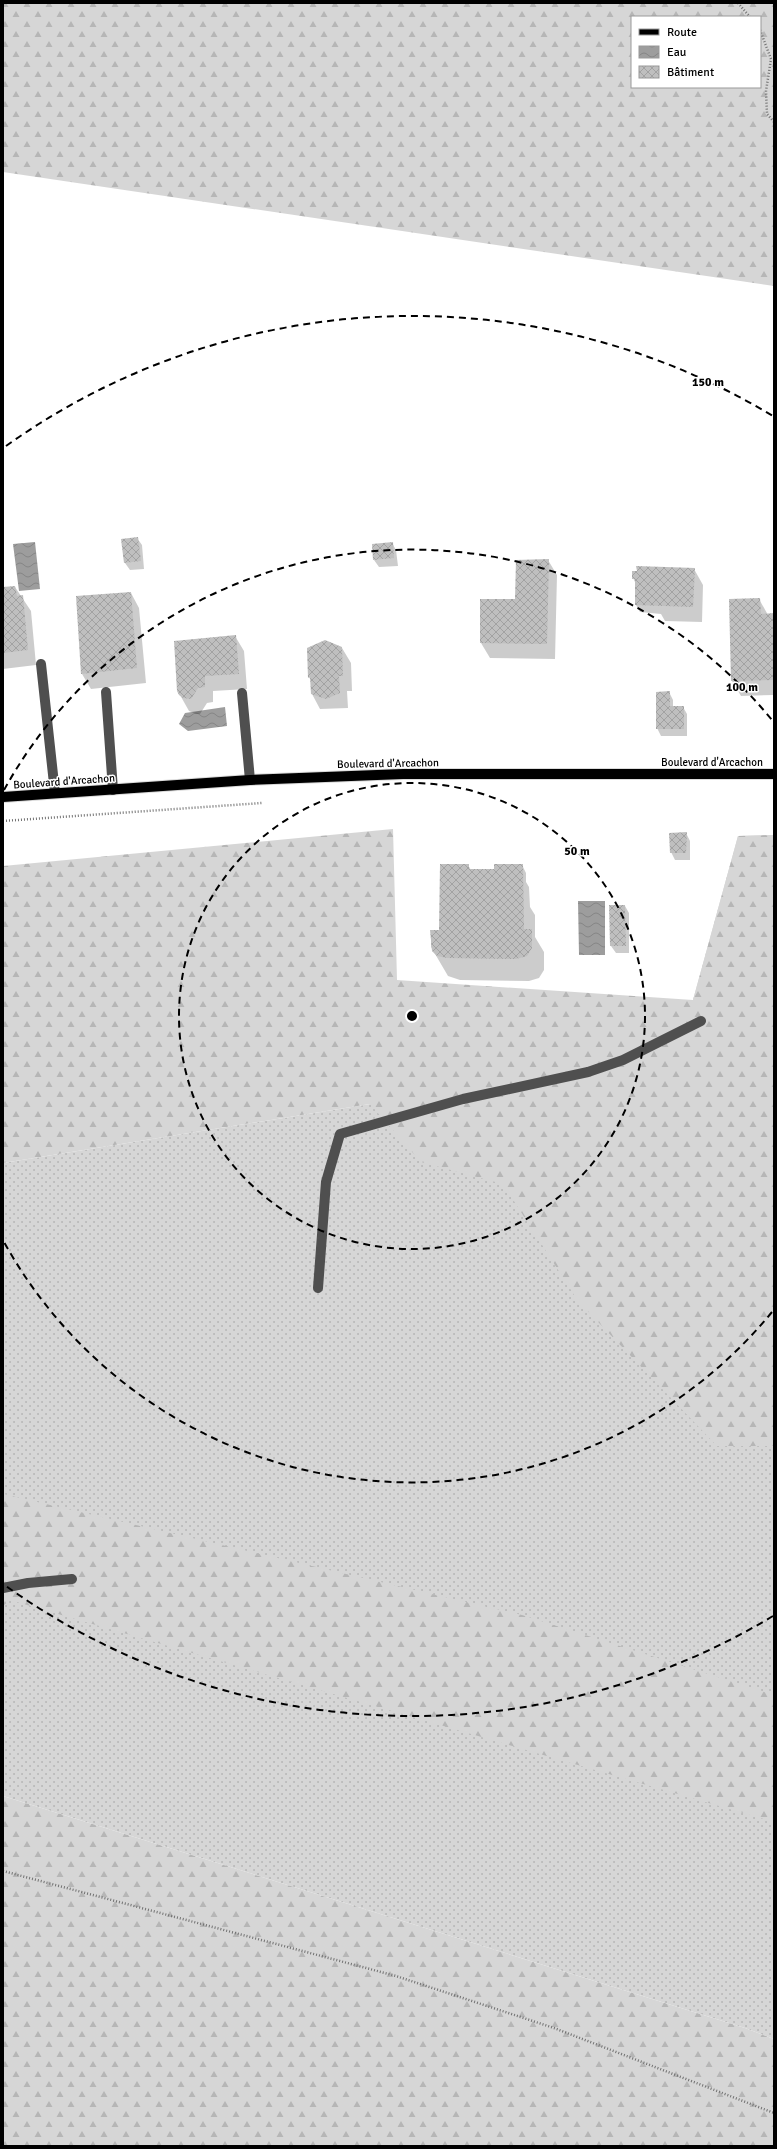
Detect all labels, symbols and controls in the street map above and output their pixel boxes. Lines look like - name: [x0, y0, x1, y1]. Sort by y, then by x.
- legend: [631, 16, 761, 88]
- text: Route: [667, 25, 697, 40]
- text: Eau: [667, 45, 686, 60]
- text: Bâtiment: [667, 65, 714, 80]
- text: 150 m: [692, 375, 724, 390]
- text: 100 m: [726, 680, 758, 695]
- street label: Boulevard d'Arcachon: [337, 756, 439, 771]
- street label: Boulevard d'Arcachon: [661, 756, 763, 769]
- street label: Boulevard d'Arcachon: [13, 771, 115, 792]
- text: 50 m: [564, 844, 590, 859]
- centre of rings: [405, 1009, 419, 1023]

